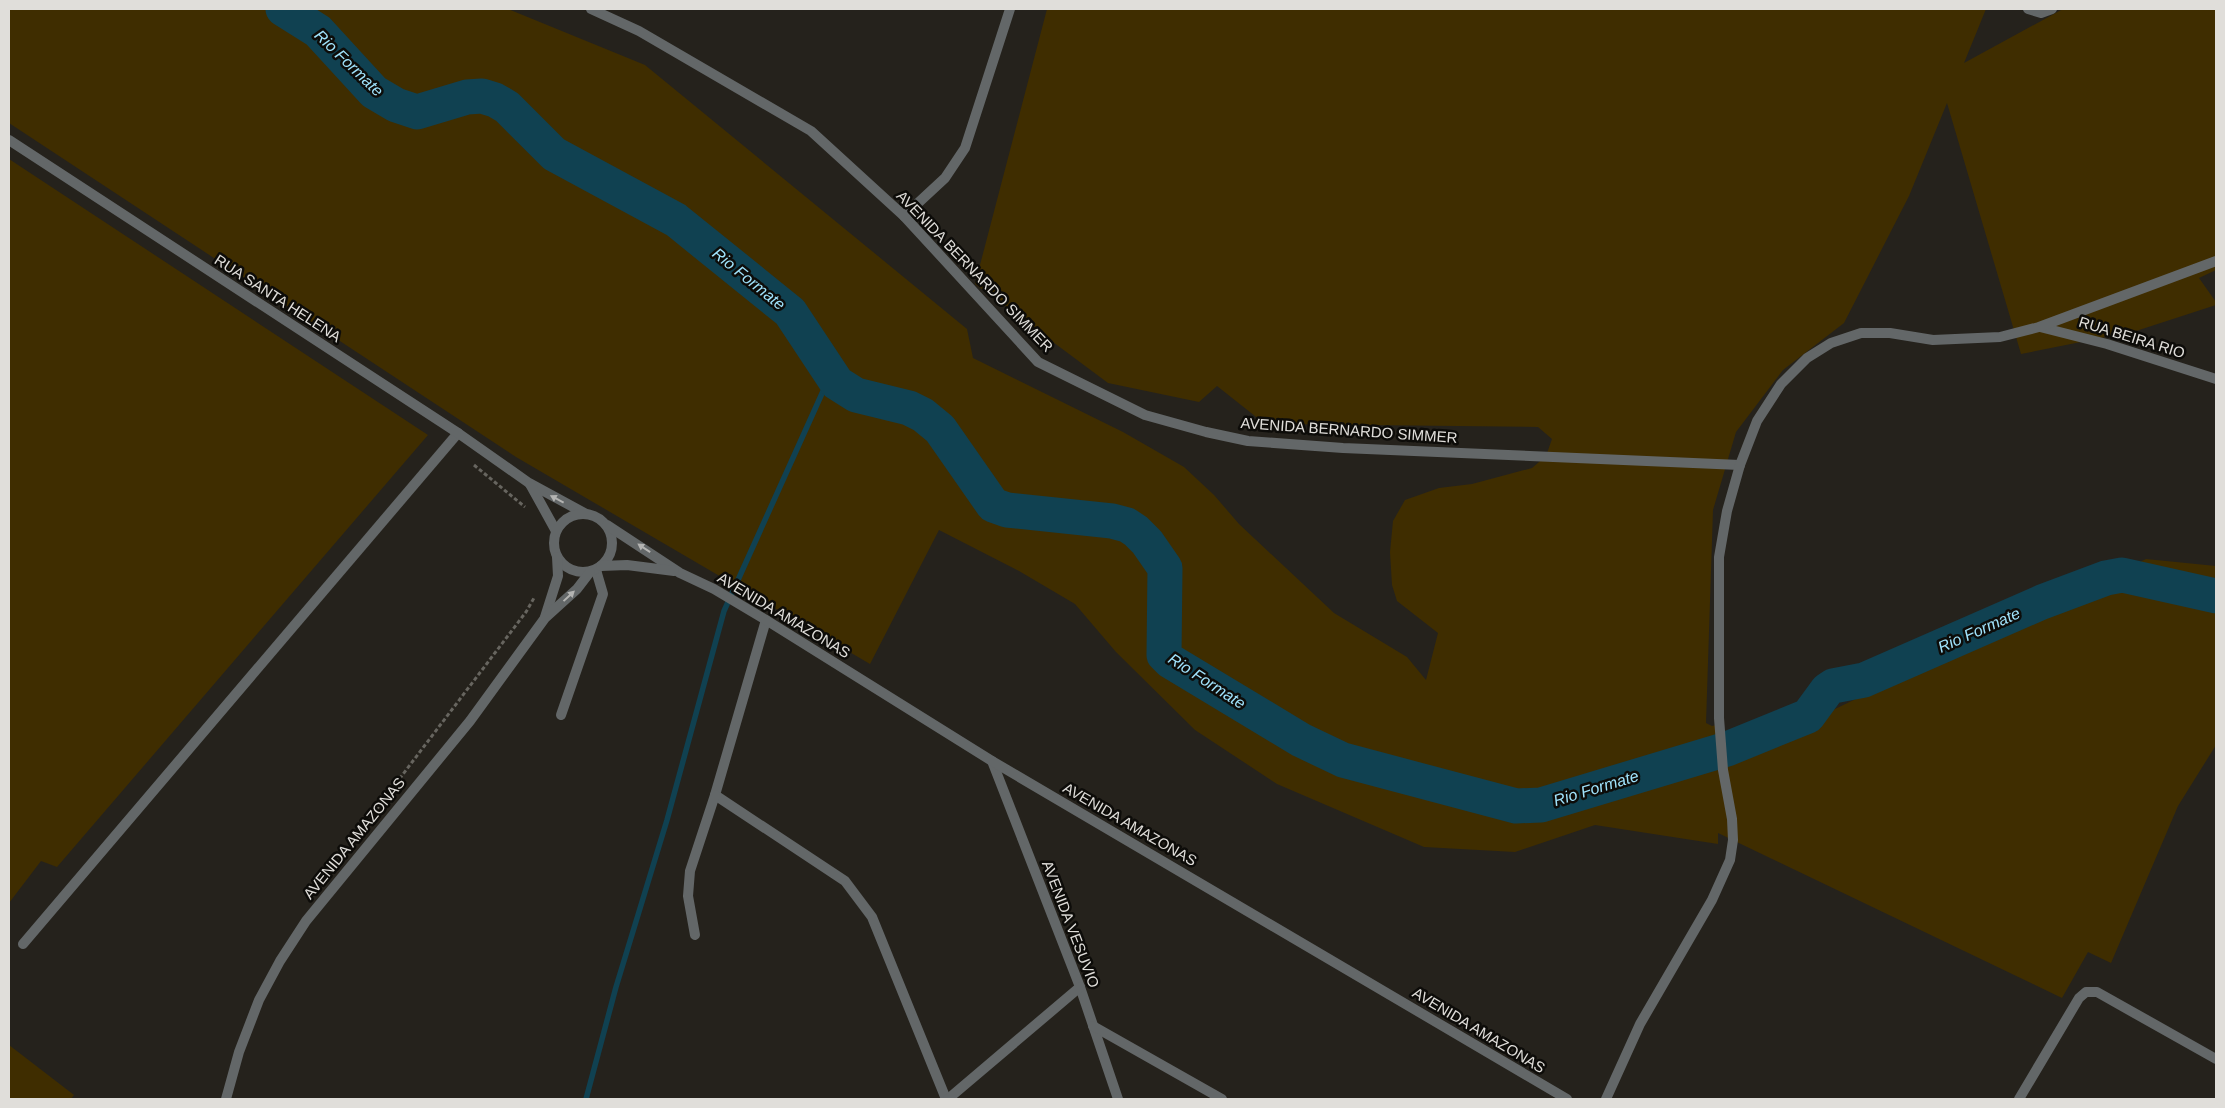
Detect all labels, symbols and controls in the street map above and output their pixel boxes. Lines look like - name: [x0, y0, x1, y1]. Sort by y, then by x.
- water label: Rio Formate: [311, 26, 387, 100]
- street label: AVENIDA BERNARDO SIMMER: [893, 187, 1057, 355]
- water label: Rio Formate: [709, 245, 789, 313]
- street label: RUA SANTA HELENA: [212, 251, 344, 345]
- street label: RUA BEIRA RIO: [2077, 313, 2187, 361]
- street label: AVENIDA BERNARDO SIMMER: [1240, 414, 1458, 446]
- one-way arrow: [551, 494, 564, 503]
- one-way arrow: [637, 544, 650, 553]
- street label: AVENIDA AMAZONAS: [715, 569, 853, 661]
- one-way arrow: [562, 590, 574, 602]
- water label: Rio Formate: [1935, 604, 2023, 656]
- water label: Rio Formate: [1165, 650, 1249, 712]
- water label: Rio Formate: [1551, 767, 1641, 809]
- street label: AVENIDA AMAZONAS: [300, 774, 408, 902]
- street label: AVENIDA AMAZONAS: [1060, 779, 1200, 869]
- street label: AVENIDA VESUVIO: [1039, 858, 1103, 990]
- street label: AVENIDA AMAZONAS: [1410, 984, 1548, 1076]

